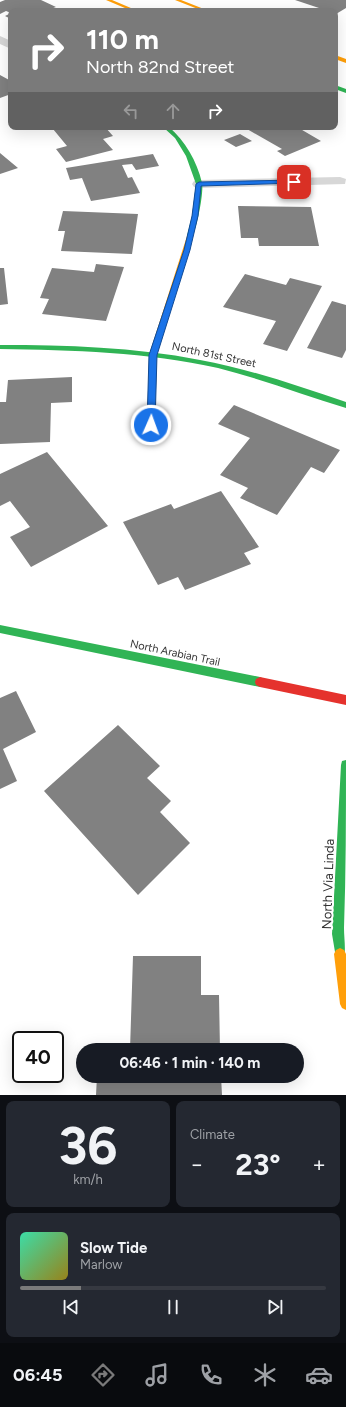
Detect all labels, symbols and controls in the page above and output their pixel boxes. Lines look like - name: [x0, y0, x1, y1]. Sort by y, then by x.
- text: 110 m: [86, 22, 159, 56]
- icon: right: [20, 24, 72, 76]
- text: North 82nd Street: [86, 56, 234, 78]
- icon: left: [120, 100, 142, 122]
- icon: ahead: [162, 100, 184, 122]
- icon: right: [204, 100, 226, 122]
- pin: [277, 165, 311, 199]
- icon: arrive: [283, 171, 305, 193]
- street label: North 81st Street: [171, 340, 257, 370]
- position arrow: [130, 404, 172, 446]
- street label: North Arabian Trail: [129, 637, 221, 669]
- street label: North Via Linda: [319, 839, 337, 929]
- speed limit sign: 40: [12, 1031, 64, 1083]
- text: 06:46 · 1 min · 140 m: [120, 1054, 260, 1072]
- text: 36: [58, 1115, 118, 1177]
- text: Climate: [190, 1127, 235, 1142]
- text: 23°: [235, 1146, 281, 1183]
- text: −: [190, 1151, 204, 1178]
- text: +: [312, 1151, 326, 1178]
- text: km/h: [73, 1172, 103, 1187]
- text: Slow Tide: [80, 1239, 147, 1257]
- text: Marlow: [80, 1257, 122, 1272]
- icon: previous: [60, 1296, 82, 1318]
- icon: pause: [162, 1296, 184, 1318]
- icon: next: [264, 1296, 286, 1318]
- icon: directions: [89, 1361, 117, 1389]
- icon: music: [143, 1361, 171, 1389]
- icon: phone: [197, 1361, 225, 1389]
- icon: climate: [251, 1361, 279, 1389]
- icon: car: [305, 1361, 333, 1389]
- text: 06:45: [13, 1364, 62, 1386]

